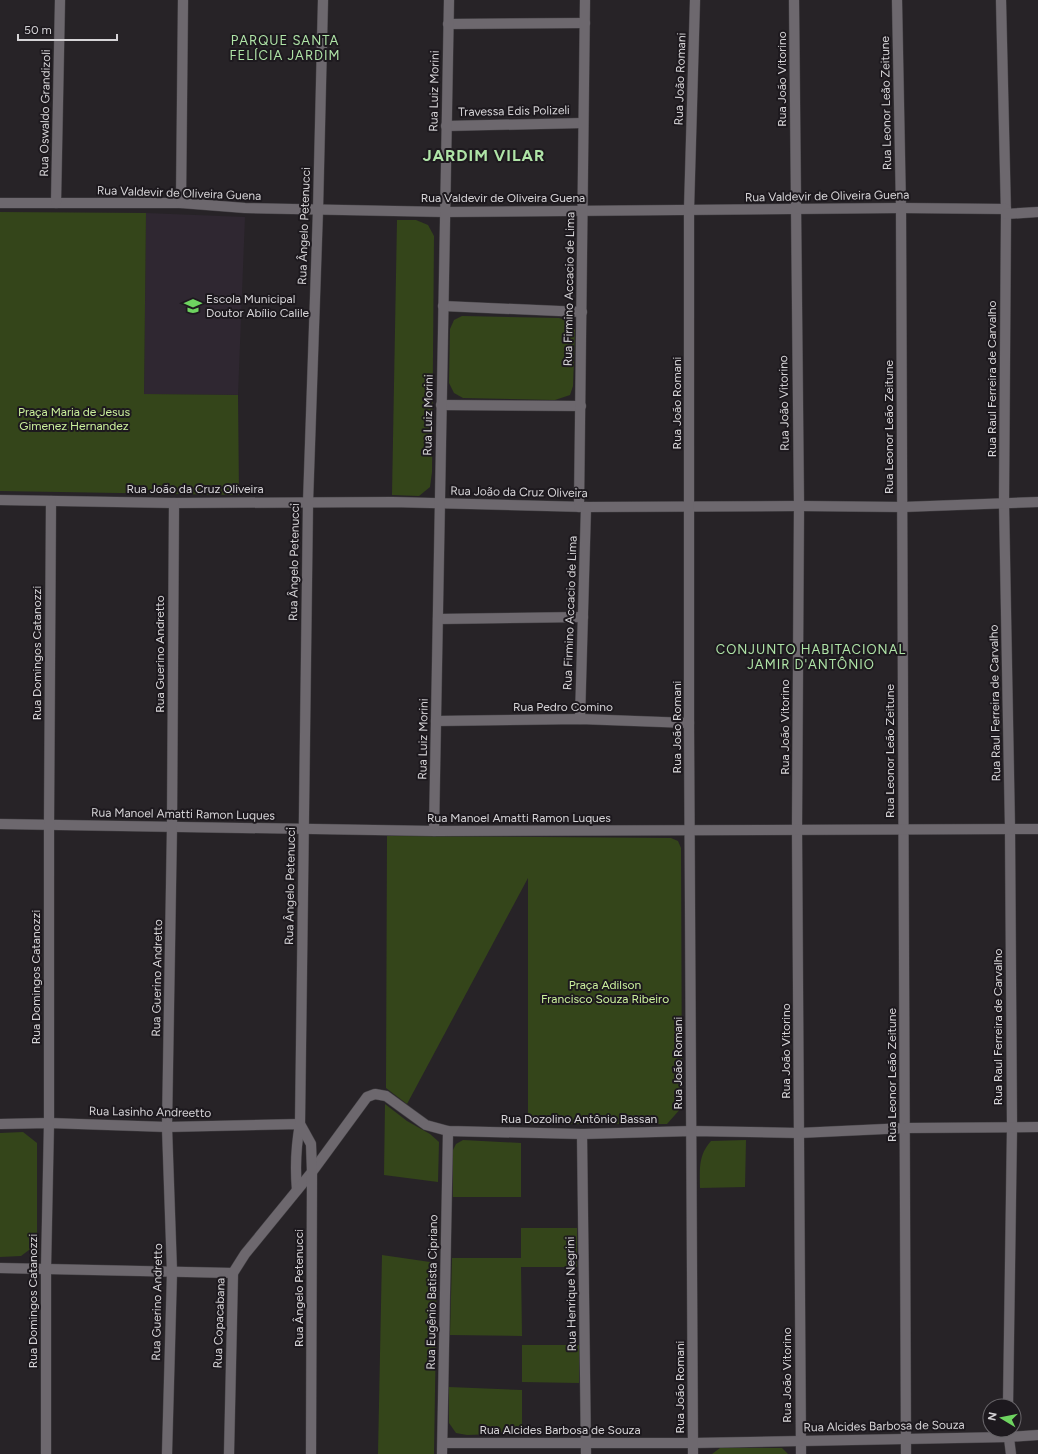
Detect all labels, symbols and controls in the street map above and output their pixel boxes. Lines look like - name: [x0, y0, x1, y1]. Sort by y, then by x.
- scale bar: [18, 16, 117, 42]
- text: 50 m: [24, 23, 52, 37]
- street label: Rua João Vitorino: [775, 31, 789, 127]
- street label: Rua João Romani: [671, 32, 689, 126]
- district label: PARQUE SANTA FELÍCIA JARDIM: [229, 33, 341, 63]
- street label: Rua Leonor Leão Zeitune: [878, 35, 894, 170]
- street label: Rua Oswaldo Grandizoli: [37, 49, 53, 177]
- street label: Rua Luiz Morini: [426, 50, 442, 132]
- street label: Travessa Edis Polizeli: [458, 103, 570, 119]
- district label: JARDIM VILAR: [423, 146, 545, 165]
- street label: Rua Ângelo Petenucci: [295, 167, 313, 285]
- street label: Rua Valdevir de Oliveira Guena: [97, 183, 261, 203]
- street label: Rua Valdevir de Oliveira Guena: [745, 188, 909, 204]
- street label: Rua Valdevir de Oliveira Guena: [421, 191, 585, 205]
- street label: Rua Firmino Accacio de Lima: [561, 212, 577, 366]
- place label: Escola Municipal Doutor Abílio Calile: [206, 292, 310, 320]
- school or university icon: Escola Municipal Doutor Abílio Calile: [183, 296, 203, 316]
- street label: Rua Raul Ferreira de Carvalho: [985, 301, 999, 457]
- street label: Rua João Vitorino: [776, 355, 792, 451]
- street label: Rua João Romani: [670, 357, 684, 449]
- street label: Rua Leonor Leão Zeitune: [882, 360, 896, 494]
- street label: Rua Luiz Morini: [420, 374, 436, 456]
- park label: Praça Maria de Jesus Gimenez Hernandez: [18, 405, 130, 433]
- street label: Rua João da Cruz Oliveira: [126, 482, 264, 496]
- street label: Rua João da Cruz Oliveira: [450, 484, 588, 500]
- street label: Rua Ângelo Petenucci: [286, 503, 302, 621]
- street label: Rua Firmino Accacio de Lima: [560, 536, 580, 690]
- street label: Rua Domingos Catanozzi: [30, 586, 44, 720]
- street label: Rua Guerino Andretto: [153, 595, 167, 713]
- street label: Rua Raul Ferreira de Carvalho: [987, 624, 1003, 781]
- district label: CONJUNTO HABITACIONAL JAMIR D'ANTÔNIO: [716, 642, 906, 672]
- street label: Rua João Vitorino: [778, 679, 792, 775]
- street label: Rua João Romani: [670, 681, 684, 773]
- street label: Rua Leonor Leão Zeitune: [883, 684, 897, 818]
- street label: Rua Luiz Morini: [415, 698, 431, 780]
- street label: Rua Pedro Comino: [513, 700, 613, 714]
- street label: Rua Manoel Amatti Ramon Luques: [91, 805, 275, 823]
- street label: Rua Manoel Amatti Ramon Luques: [427, 811, 611, 825]
- street label: Rua Ângelo Petenucci: [282, 827, 298, 945]
- street label: Rua Domingos Catanozzi: [29, 910, 43, 1044]
- street label: Rua Guerino Andretto: [149, 919, 165, 1037]
- street label: Rua Raul Ferreira de Carvalho: [991, 949, 1005, 1105]
- park label: Praça Adilson Francisco Souza Ribeiro: [541, 978, 669, 1006]
- street label: Rua João Vitorino: [779, 1003, 793, 1099]
- street label: Rua Leonor Leão Zeitune: [885, 1008, 899, 1142]
- street label: Rua João Romani: [671, 1017, 685, 1109]
- street label: Rua Lasinho Andreetto: [89, 1104, 211, 1120]
- street label: Rua Dozolino Antônio Bassan: [501, 1112, 658, 1126]
- street label: Rua Eugênio Batista Cipriano: [424, 1214, 440, 1370]
- street label: Rua Ângelo Petenucci: [292, 1229, 306, 1347]
- street label: Rua Domingos Catanozzi: [26, 1234, 40, 1368]
- street label: Rua Henrique Negrini: [563, 1237, 579, 1351]
- street label: Rua Guerino Andretto: [149, 1243, 165, 1361]
- street label: Rua Copacabana: [210, 1277, 228, 1369]
- street label: Rua João Vitorino: [780, 1327, 794, 1423]
- street label: Rua João Romani: [673, 1341, 687, 1433]
- north arrow: [982, 1398, 1022, 1438]
- text: N: [986, 1411, 1000, 1422]
- street label: Rua Alcides Barbosa de Souza: [803, 1418, 965, 1434]
- street label: Rua Alcides Barbosa de Souza: [479, 1423, 641, 1437]

